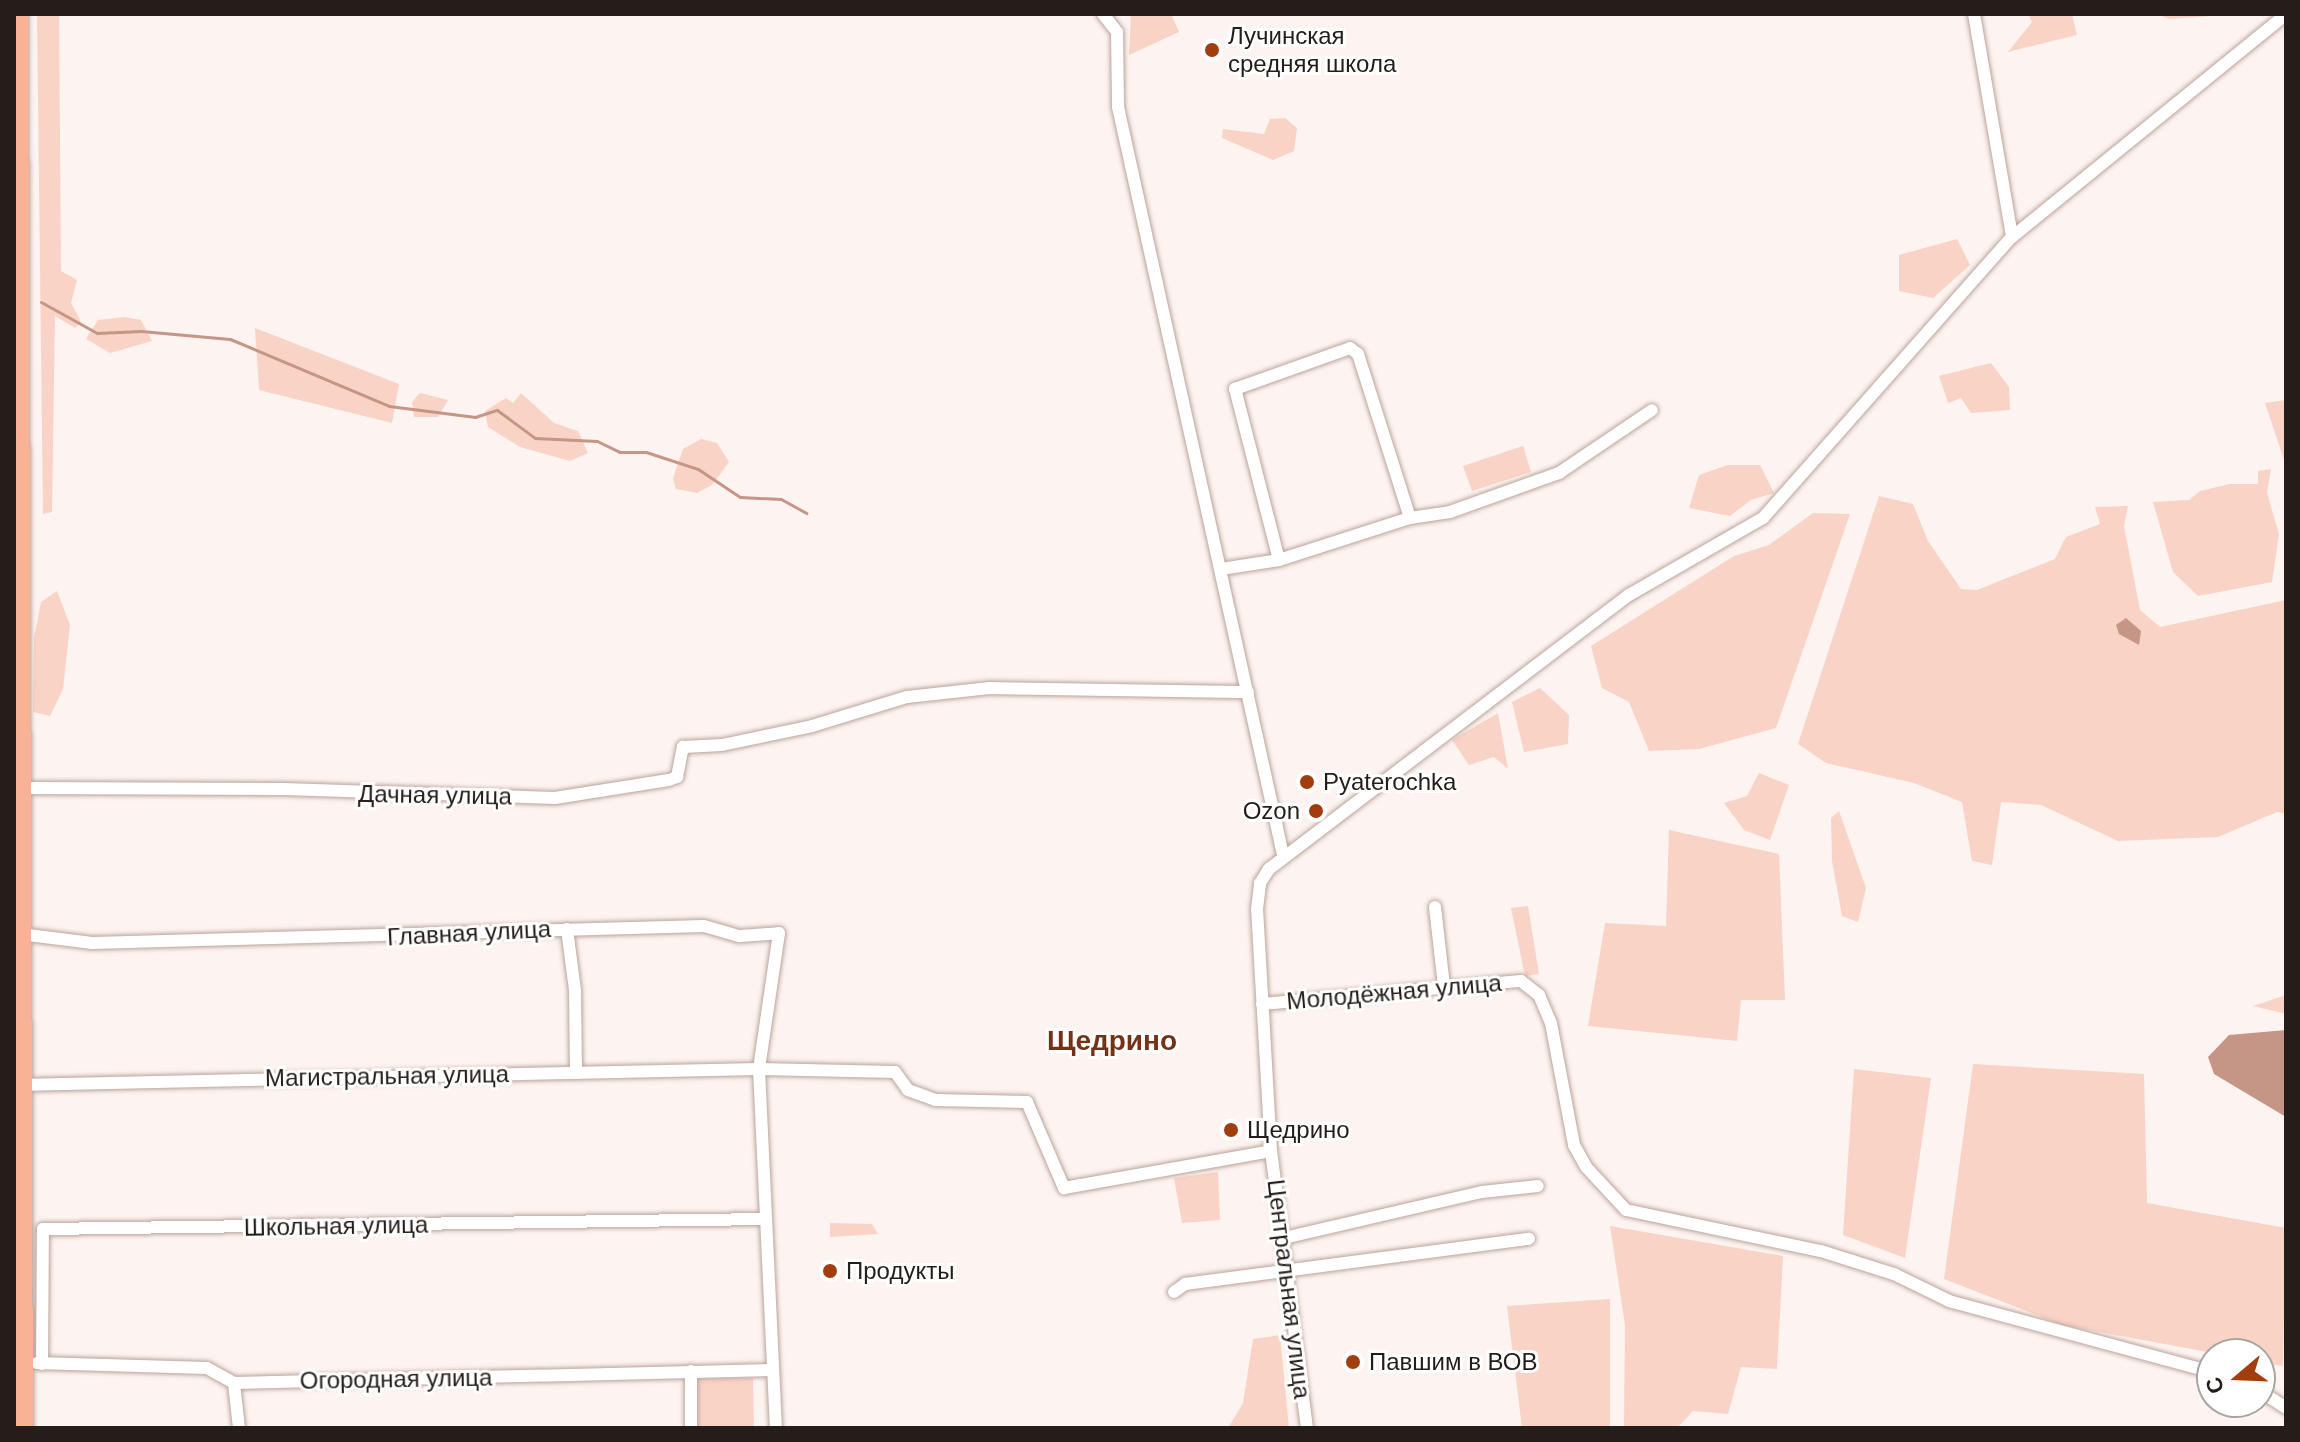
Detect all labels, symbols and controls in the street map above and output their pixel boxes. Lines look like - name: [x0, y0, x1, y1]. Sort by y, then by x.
- place label: Лучинская средняя школа: [1228, 22, 1396, 78]
- marker: Лучинская средняя школа: [1203, 41, 1221, 59]
- place label: Pyaterochka: [1323, 768, 1456, 796]
- marker: Pyaterochka: [1298, 773, 1316, 791]
- street label: Дачная улица: [358, 779, 512, 811]
- place label: Ozon: [1243, 797, 1300, 825]
- marker: Ozon: [1307, 802, 1325, 820]
- street label: Главная улица: [386, 914, 552, 952]
- street label: Молодёжная улица: [1285, 968, 1503, 1016]
- district label: Щедрино: [1047, 1024, 1177, 1058]
- street label: Магистральная улица: [265, 1059, 509, 1093]
- place label: Щедрино: [1247, 1116, 1350, 1144]
- marker: Щедрино: [1222, 1121, 1240, 1139]
- street label: Центральная улица: [1261, 1178, 1317, 1400]
- street label: Школьная улица: [244, 1210, 428, 1242]
- place label: Продукты: [846, 1257, 954, 1285]
- marker: Продукты: [821, 1262, 839, 1280]
- north arrow: [2196, 1338, 2276, 1418]
- place label: Павшим в ВОВ: [1369, 1348, 1537, 1376]
- marker: Павшим в ВОВ: [1344, 1353, 1362, 1371]
- street label: Огородная улица: [299, 1363, 493, 1395]
- text: С: [2200, 1374, 2229, 1397]

